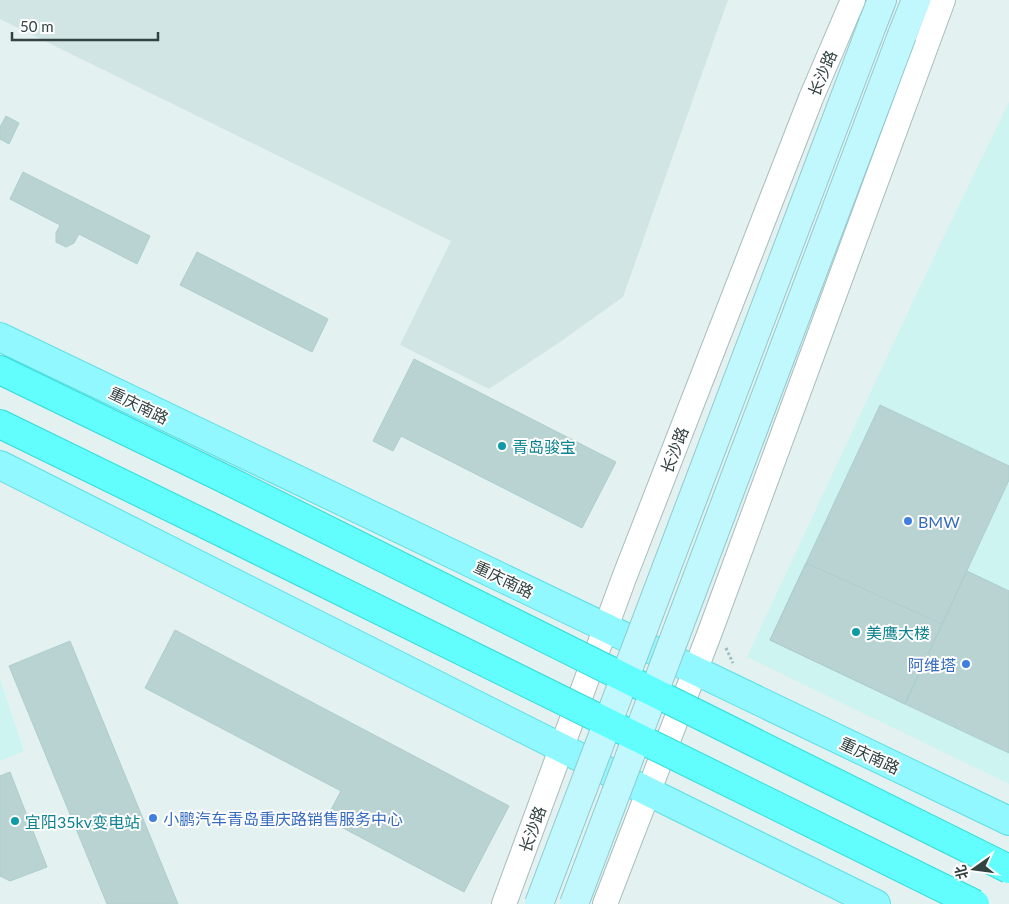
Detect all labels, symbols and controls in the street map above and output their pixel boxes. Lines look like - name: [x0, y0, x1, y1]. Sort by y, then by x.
- scale bar: [12, 10, 159, 42]
- text: 50 m: [20, 17, 54, 35]
- street label: 长沙路: [804, 47, 840, 99]
- street label: 重庆南路: [106, 382, 172, 428]
- street label: 长沙路: [657, 424, 691, 476]
- place label: 青岛骏宝: [512, 437, 576, 456]
- marker: 青岛骏宝: [496, 440, 508, 452]
- place label: BMW: [918, 512, 960, 531]
- marker: BMW: [902, 515, 914, 527]
- street label: 重庆南路: [471, 556, 537, 602]
- place label: 美鹰大楼: [866, 623, 930, 642]
- marker: 美鹰大楼: [850, 626, 862, 638]
- place label: 阿维塔: [908, 655, 956, 674]
- marker: 阿维塔: [960, 658, 972, 670]
- street label: 重庆南路: [837, 733, 903, 777]
- street label: 长沙路: [515, 803, 549, 855]
- place label: 小鹏汽车青岛重庆路销售服务中心: [163, 809, 403, 828]
- place label: 宜阳35kv变电站: [25, 812, 140, 831]
- marker: 小鹏汽车青岛重庆路销售服务中心: [147, 812, 159, 824]
- marker: 宜阳35kv变电站: [9, 815, 21, 827]
- north arrow: [949, 844, 999, 894]
- text: 北: [951, 863, 971, 881]

